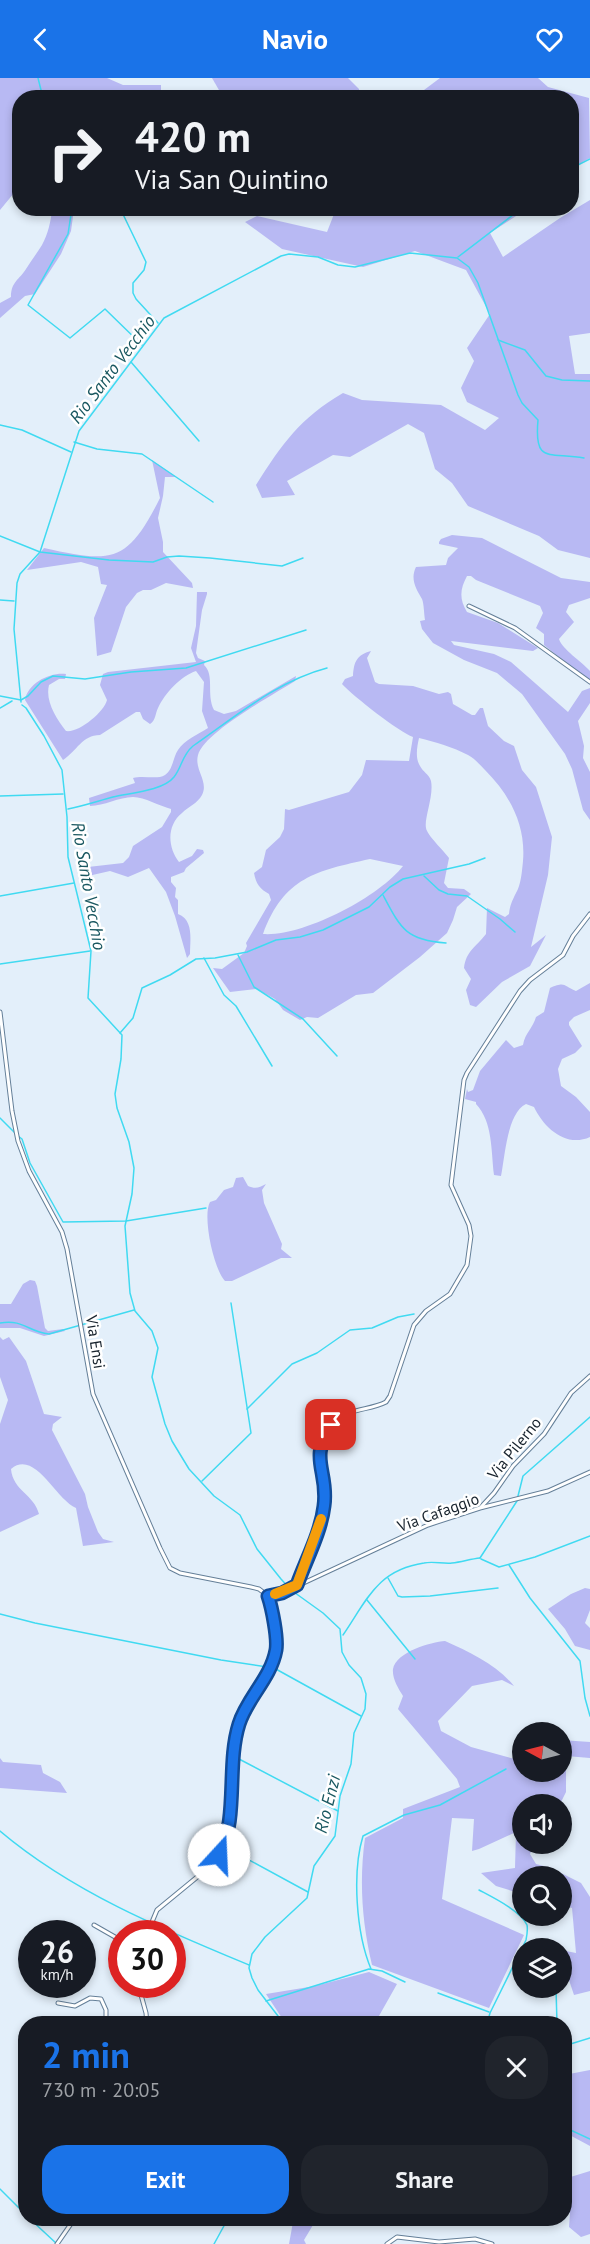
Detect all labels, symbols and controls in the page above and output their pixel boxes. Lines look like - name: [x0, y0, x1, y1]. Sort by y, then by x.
- text: Navio: [262, 22, 328, 56]
- icon: back: [24, 23, 57, 56]
- icon: heart: [533, 23, 566, 56]
- text: 420 m: [135, 109, 251, 164]
- icon: right: [36, 114, 114, 192]
- text: Via San Quintino: [135, 162, 329, 196]
- water label: Rio Santo Vecchio: [64, 310, 160, 428]
- water label: Rio Santo Vecchio: [66, 820, 112, 952]
- street label: Via Ensi: [82, 1313, 110, 1370]
- pin: [305, 1399, 356, 1450]
- icon: arrive: [314, 1408, 347, 1441]
- street label: Via Pilerno: [482, 1413, 545, 1484]
- street label: Via Cafaggio: [393, 1488, 482, 1536]
- north arrow: [512, 1722, 572, 1782]
- map controls: [512, 1722, 572, 1998]
- water label: Rio Enzi: [309, 1771, 346, 1836]
- button: sound: [512, 1794, 572, 1854]
- position arrow: [187, 1823, 251, 1887]
- button: search: [512, 1866, 572, 1926]
- speed limit sign: 30: [108, 1920, 186, 1998]
- text: 26: [40, 1932, 74, 1971]
- button: layers: [512, 1938, 572, 1998]
- text: km/h: [41, 1965, 73, 1984]
- text: 2 min: [42, 2031, 130, 2078]
- button: close: [485, 2036, 548, 2099]
- text: 730 m · 20:05: [42, 2077, 160, 2103]
- button: Exit: [42, 2145, 289, 2214]
- button: Share: [301, 2145, 548, 2214]

